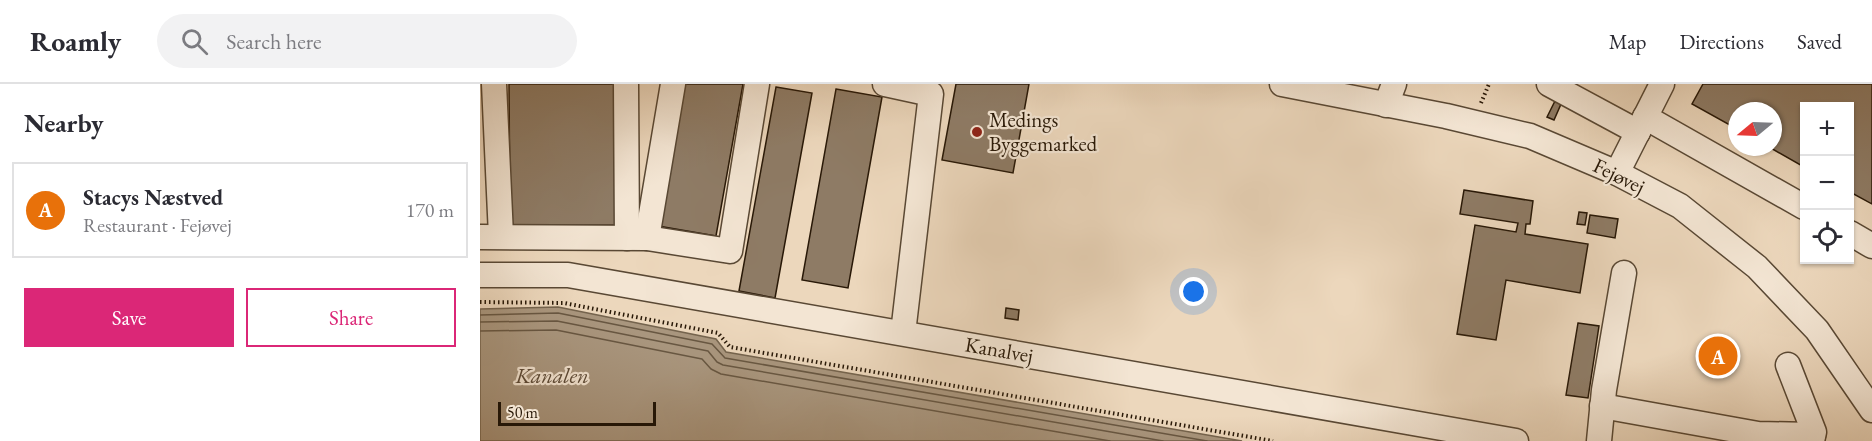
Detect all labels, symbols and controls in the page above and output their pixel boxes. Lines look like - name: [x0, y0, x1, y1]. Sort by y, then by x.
- search box: [157, 14, 577, 68]
- text: Roamly: [30, 23, 121, 59]
- icon: search: [178, 25, 211, 58]
- text: Search here: [226, 27, 322, 56]
- text: Map: [1609, 28, 1646, 55]
- text: Directions: [1679, 28, 1764, 55]
- text: Saved: [1797, 28, 1842, 55]
- north arrow: [1728, 102, 1782, 156]
- map controls: [1800, 102, 1854, 264]
- button: +: [1800, 102, 1854, 156]
- text: Nearby: [24, 106, 104, 140]
- place label: Medings Byggemarked: [989, 106, 1098, 157]
- marker: Medings Byggemarked: [970, 125, 984, 139]
- street label: Fejøvej: [1589, 151, 1650, 200]
- button: −: [1800, 156, 1854, 210]
- text: Stacys Næstved: [83, 183, 223, 212]
- text: A: [38, 197, 53, 223]
- text: 170 m: [406, 197, 454, 223]
- button: locate: [1800, 210, 1854, 264]
- text: Restaurant · Fejøvej: [83, 212, 232, 238]
- your location: [1179, 277, 1208, 306]
- button: Save: [24, 288, 234, 347]
- button: Share: [246, 288, 456, 347]
- street label: Kanalvej: [963, 330, 1035, 369]
- pin: A: [1698, 334, 1738, 378]
- water label: Kanalen: [514, 361, 589, 390]
- scale bar: [498, 399, 656, 426]
- text: 50 m: [507, 402, 538, 423]

